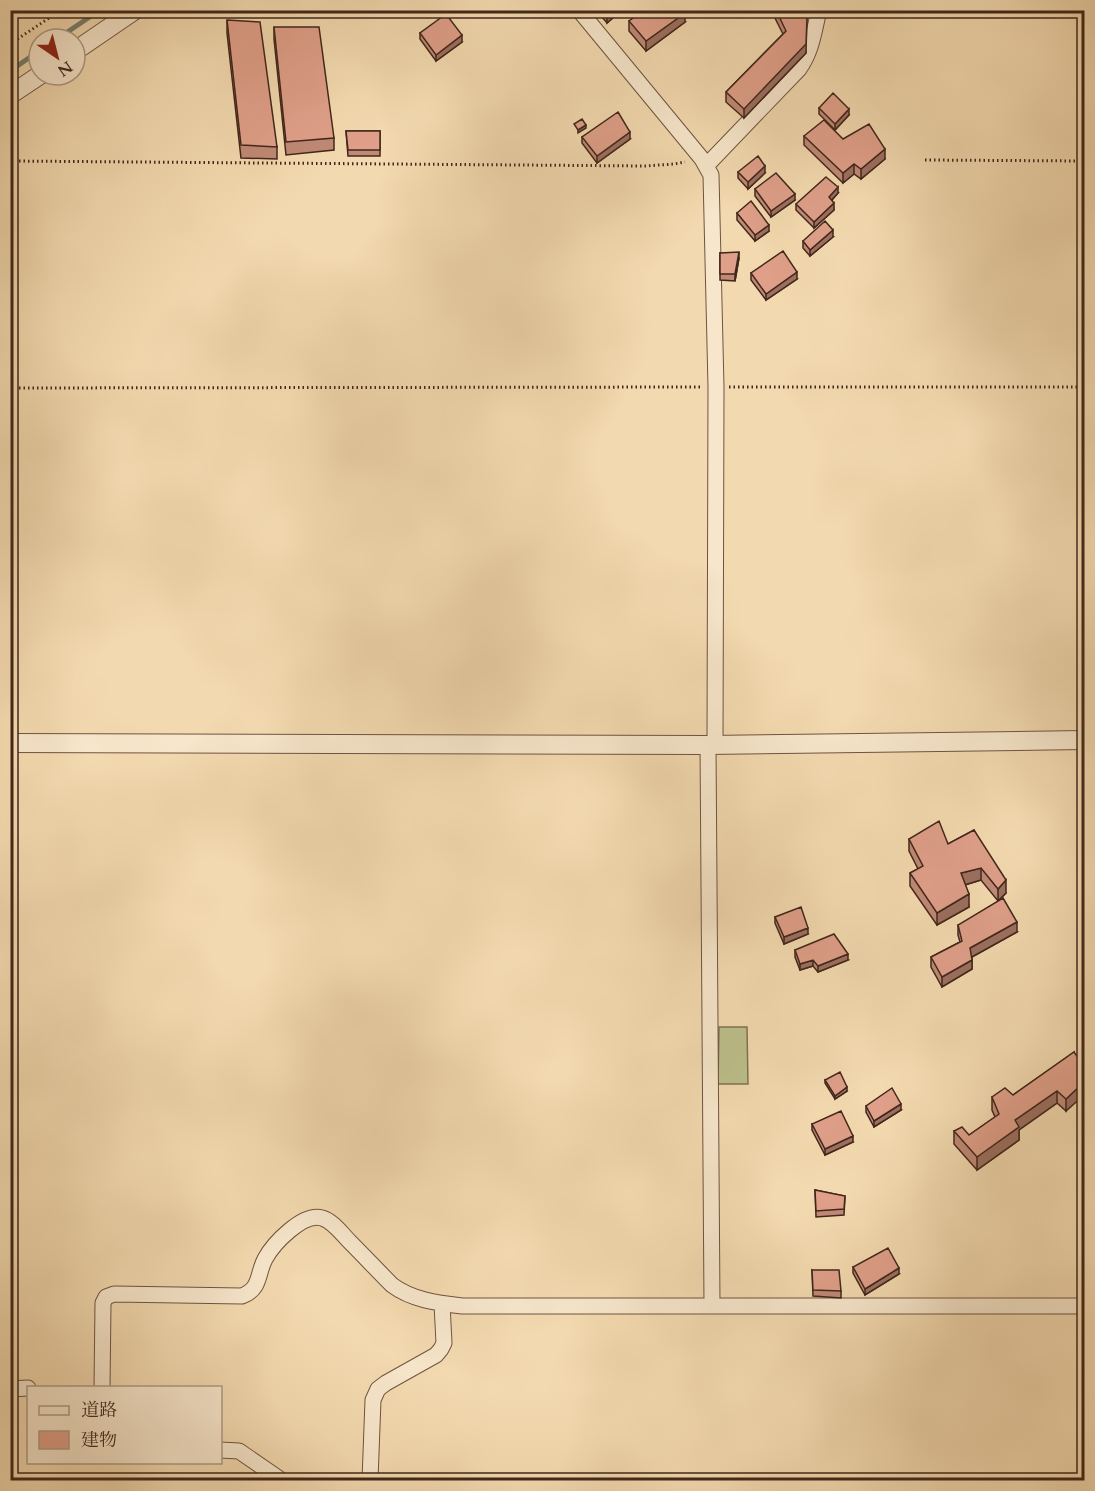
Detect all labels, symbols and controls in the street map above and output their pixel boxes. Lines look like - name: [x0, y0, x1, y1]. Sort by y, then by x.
- north arrow: [27, 27, 87, 87]
- text: N: [53, 55, 77, 82]
- legend: [27, 1386, 222, 1464]
- text: 道路: [81, 1398, 117, 1423]
- text: 建物: [81, 1428, 117, 1453]

